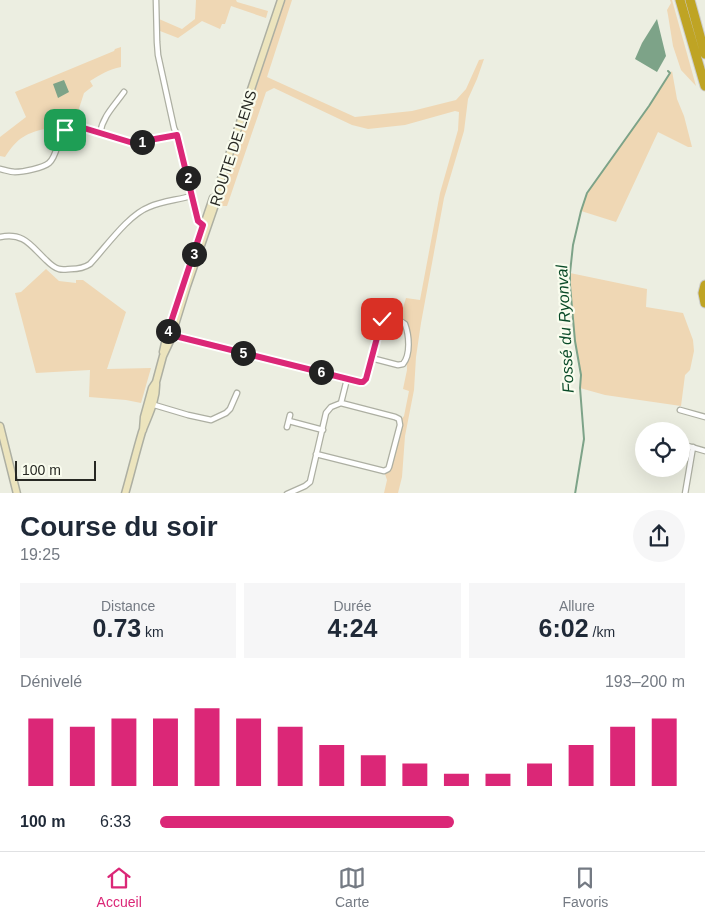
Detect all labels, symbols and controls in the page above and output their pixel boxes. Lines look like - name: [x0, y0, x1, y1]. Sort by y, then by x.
- street label: ROUTE DE LENS: [206, 88, 260, 208]
- pin: [44, 109, 86, 151]
- icon: arrive: [51, 116, 79, 144]
- pin: 1: [130, 130, 154, 154]
- text: 1: [139, 134, 146, 150]
- pin: 2: [176, 166, 200, 190]
- text: 2: [185, 170, 192, 186]
- pin: 3: [182, 242, 206, 266]
- text: 3: [191, 246, 198, 262]
- water label: Fossé du Ryonval: [553, 264, 577, 393]
- pin: [361, 298, 403, 340]
- icon: check: [368, 305, 396, 333]
- pin: 4: [156, 318, 180, 344]
- text: 4: [165, 323, 172, 339]
- pin: 5: [230, 340, 256, 366]
- text: 5: [240, 345, 247, 361]
- pin: 6: [308, 360, 334, 384]
- text: 6: [318, 364, 325, 380]
- map controls: [635, 422, 690, 477]
- button: locate: [635, 422, 690, 477]
- scale bar: [15, 458, 96, 482]
- text: 100 m: [22, 462, 61, 478]
- button: share: [633, 510, 685, 562]
- text: Course du soir: [20, 511, 218, 542]
- text: 19:25: [20, 546, 60, 563]
- text: Distance: [101, 598, 155, 614]
- text: Durée: [333, 598, 372, 614]
- text: Allure: [559, 598, 595, 614]
- text: 0.73: [93, 614, 141, 642]
- text: 4:24: [327, 614, 378, 642]
- text: 6:02: [539, 614, 589, 642]
- text: km: [141, 624, 164, 640]
- text: /km: [589, 624, 615, 640]
- text: Dénivelé: [20, 673, 82, 690]
- text: 193–200 m: [605, 673, 685, 690]
- text: 100 m: [20, 813, 65, 830]
- text: 6:33: [100, 813, 131, 830]
- tab: Accueil: [97, 864, 142, 910]
- tab: Carte: [335, 864, 369, 910]
- tab: Favoris: [562, 864, 608, 910]

